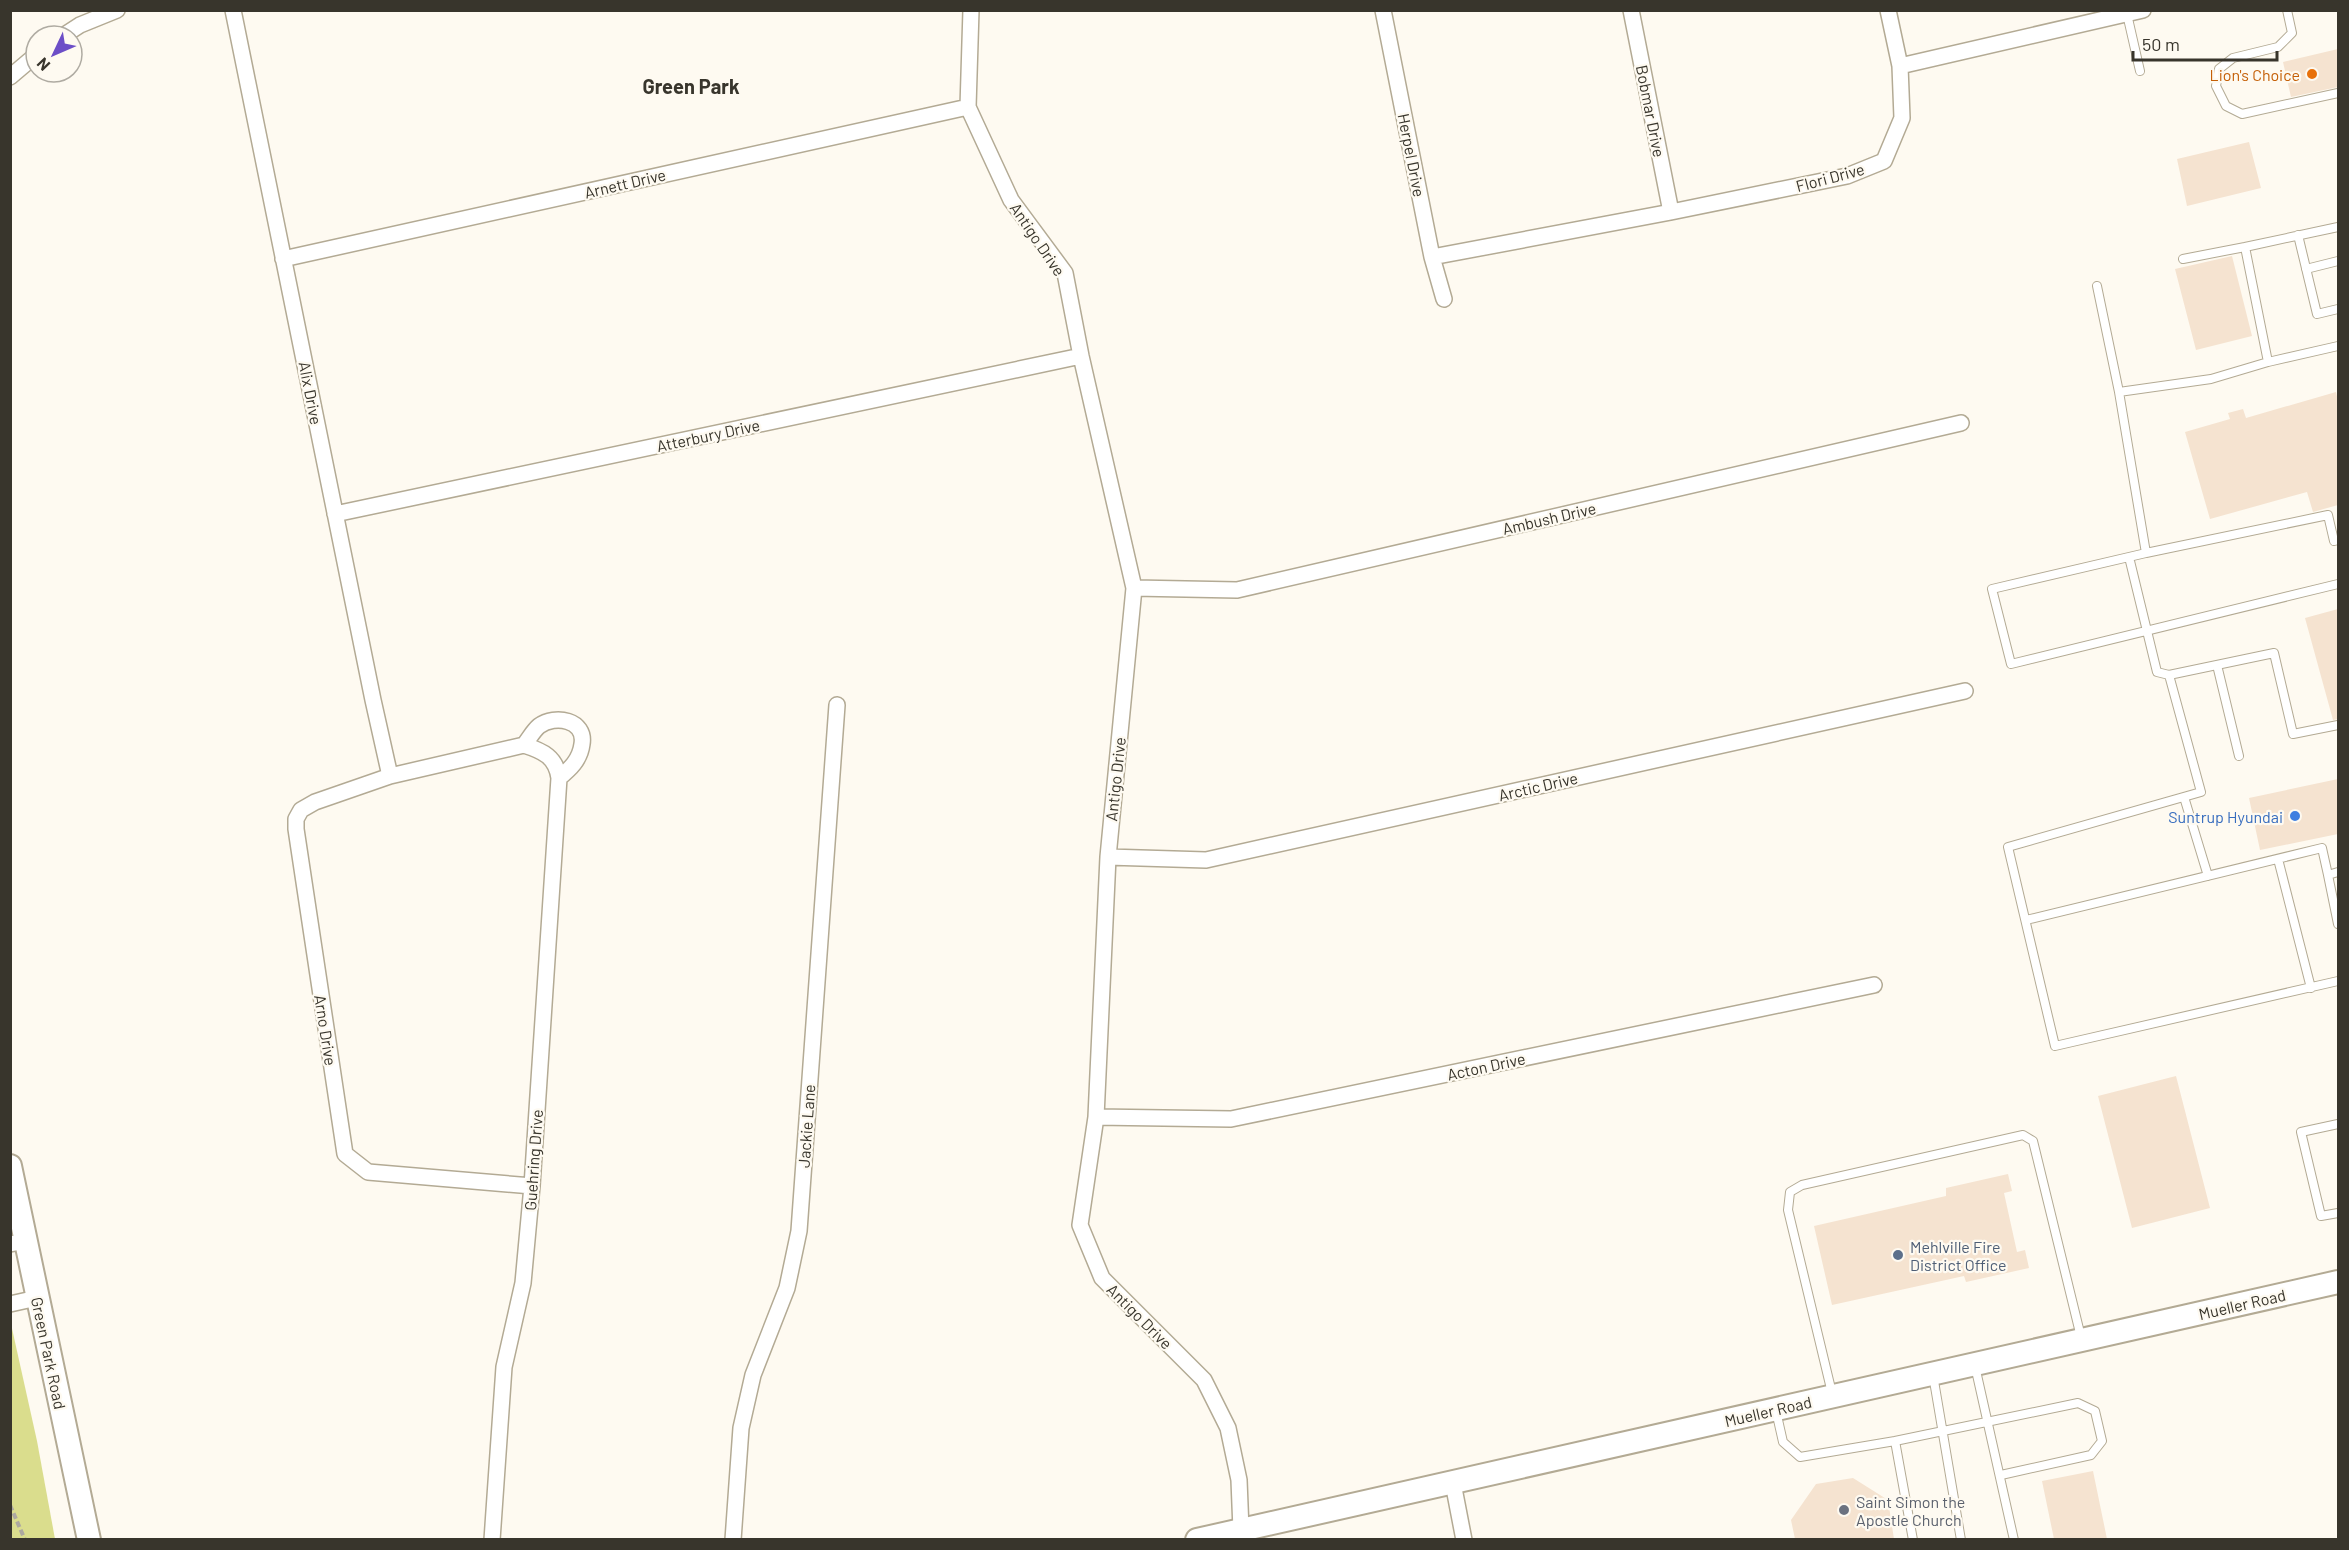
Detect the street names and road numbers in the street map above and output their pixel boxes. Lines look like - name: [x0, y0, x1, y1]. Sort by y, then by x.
- street label: Bobmar Drive: [1633, 63, 1669, 159]
- street label: Herpel Drive: [1395, 112, 1429, 198]
- street label: Flori Drive: [1794, 159, 1866, 195]
- street label: Arnett Drive: [582, 164, 668, 202]
- street label: Antigo Drive: [1007, 199, 1069, 279]
- street label: Alix Drive: [296, 360, 326, 426]
- street label: Atterbury Drive: [655, 415, 761, 455]
- street label: Ambush Drive: [1500, 498, 1598, 538]
- street label: Antigo Drive: [1101, 736, 1129, 822]
- street label: Arctic Drive: [1496, 768, 1580, 804]
- street label: Arno Drive: [311, 993, 341, 1067]
- street label: Acton Drive: [1445, 1048, 1527, 1084]
- street label: Jackie Lane: [794, 1084, 818, 1168]
- street label: Guehring Drive: [520, 1109, 546, 1211]
- street label: Antigo Drive: [1103, 1279, 1177, 1353]
- street label: Mueller Road: [2197, 1285, 2287, 1323]
- street label: Green Park Road: [28, 1295, 70, 1411]
- street label: Mueller Road: [1723, 1392, 1813, 1430]

